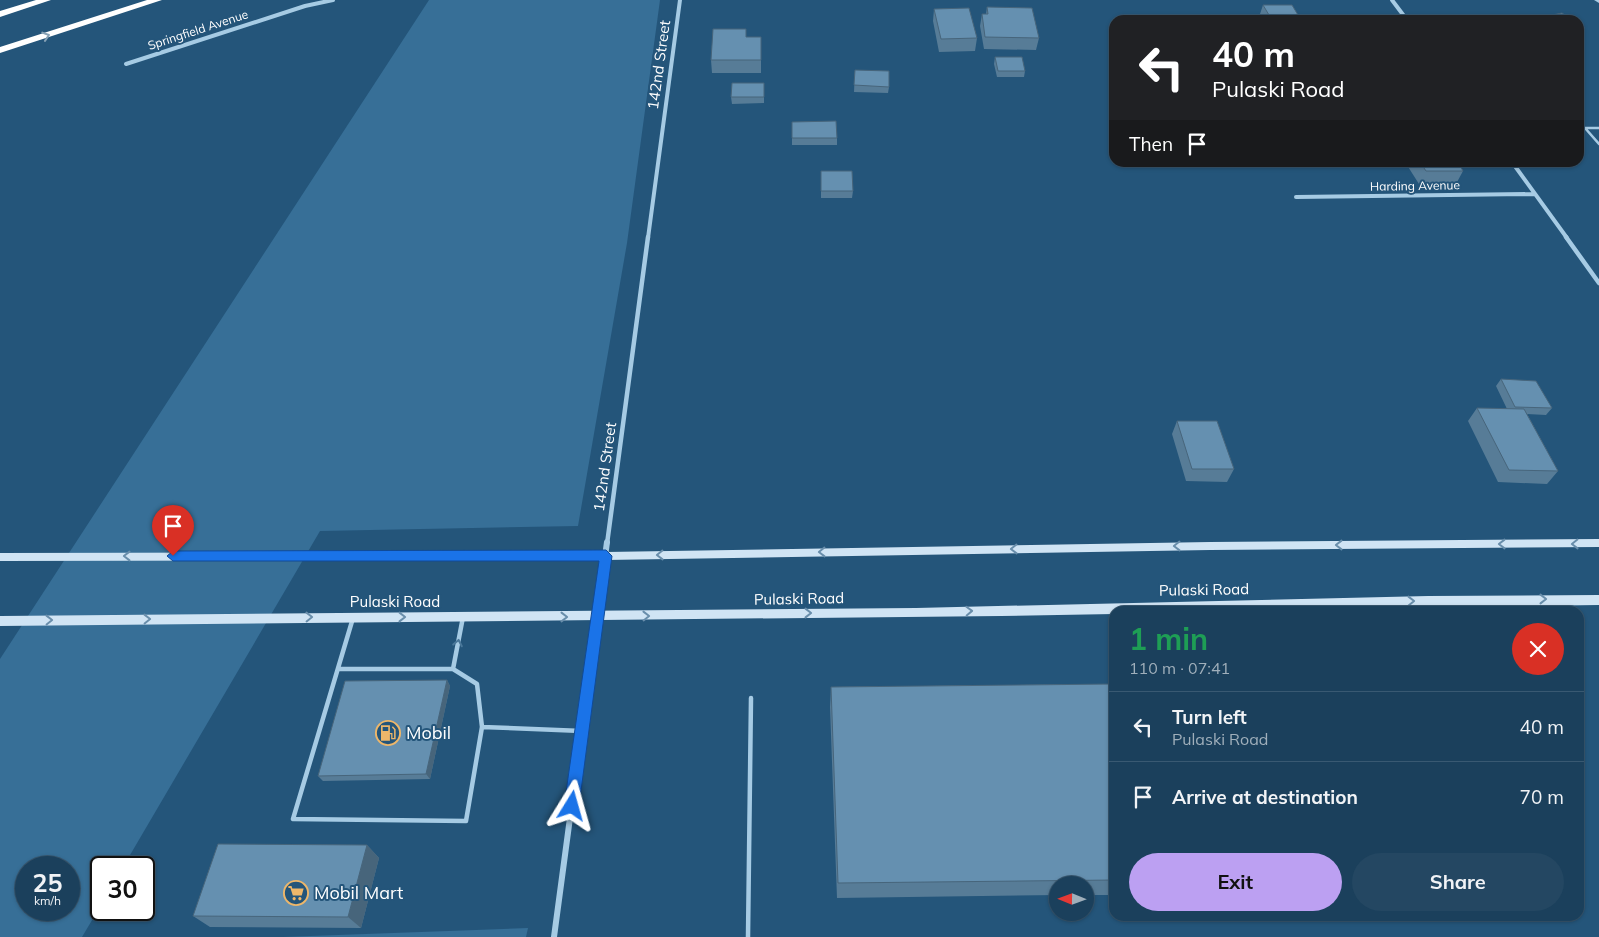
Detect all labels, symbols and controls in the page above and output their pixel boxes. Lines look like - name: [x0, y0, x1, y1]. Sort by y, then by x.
- street label: Springfield Avenue: [146, 6, 250, 53]
- street label: 142nd Street: [643, 19, 674, 111]
- one-way arrow: [42, 31, 50, 41]
- text: 40 m: [1212, 32, 1295, 76]
- icon: left: [1129, 35, 1194, 100]
- text: Pulaski Road: [1212, 75, 1344, 103]
- icon: arrive: [1183, 130, 1211, 158]
- text: Then: [1129, 132, 1173, 156]
- street label: Harding Avenue: [1370, 177, 1460, 194]
- street label: 142nd Street: [589, 421, 620, 513]
- pin: [152, 505, 194, 556]
- icon: arrive: [159, 512, 187, 540]
- one-way arrow: [1571, 538, 1579, 549]
- one-way arrow: [1498, 539, 1506, 549]
- one-way arrow: [1335, 540, 1343, 550]
- one-way arrow: [1173, 541, 1181, 552]
- one-way arrow: [1010, 544, 1018, 554]
- one-way arrow: [818, 547, 826, 557]
- one-way arrow: [655, 549, 663, 560]
- one-way arrow: [123, 551, 131, 561]
- street label: Pulaski Road: [1159, 579, 1249, 600]
- street label: Pulaski Road: [754, 588, 844, 609]
- street label: Pulaski Road: [350, 592, 440, 611]
- one-way arrow: [1540, 594, 1547, 604]
- one-way arrow: [1408, 596, 1415, 606]
- one-way arrow: [965, 606, 973, 617]
- one-way arrow: [804, 608, 812, 619]
- one-way arrow: [642, 611, 650, 621]
- one-way arrow: [306, 612, 313, 622]
- one-way arrow: [398, 612, 406, 622]
- one-way arrow: [561, 612, 569, 622]
- one-way arrow: [143, 614, 151, 624]
- one-way arrow: [45, 615, 53, 625]
- text: 1 min: [1129, 620, 1208, 658]
- button: close: [1512, 623, 1564, 675]
- one-way arrow: [452, 638, 463, 647]
- text: 110 m · 07:41: [1129, 658, 1230, 678]
- text: Turn left: [1172, 705, 1247, 729]
- icon: left: [1129, 713, 1157, 741]
- text: 40 m: [1520, 715, 1564, 739]
- fuel station icon: Mobil: [375, 720, 401, 746]
- place label: Mobil: [406, 721, 451, 744]
- text: Pulaski Road: [1172, 729, 1268, 749]
- position arrow: [545, 779, 597, 831]
- icon: arrive: [1129, 783, 1157, 811]
- text: Arrive at destination: [1172, 785, 1358, 809]
- text: 70 m: [1520, 785, 1564, 809]
- button: Exit: [1129, 853, 1342, 911]
- button: Share: [1352, 853, 1564, 911]
- speed limit sign: 30: [90, 856, 155, 921]
- text: 25: [32, 867, 63, 898]
- north arrow: [1049, 876, 1094, 921]
- map controls: [1049, 876, 1094, 921]
- supermarket icon: Mobil Mart: [283, 880, 309, 906]
- place label: Mobil Mart: [314, 881, 403, 904]
- text: km/h: [34, 893, 61, 908]

